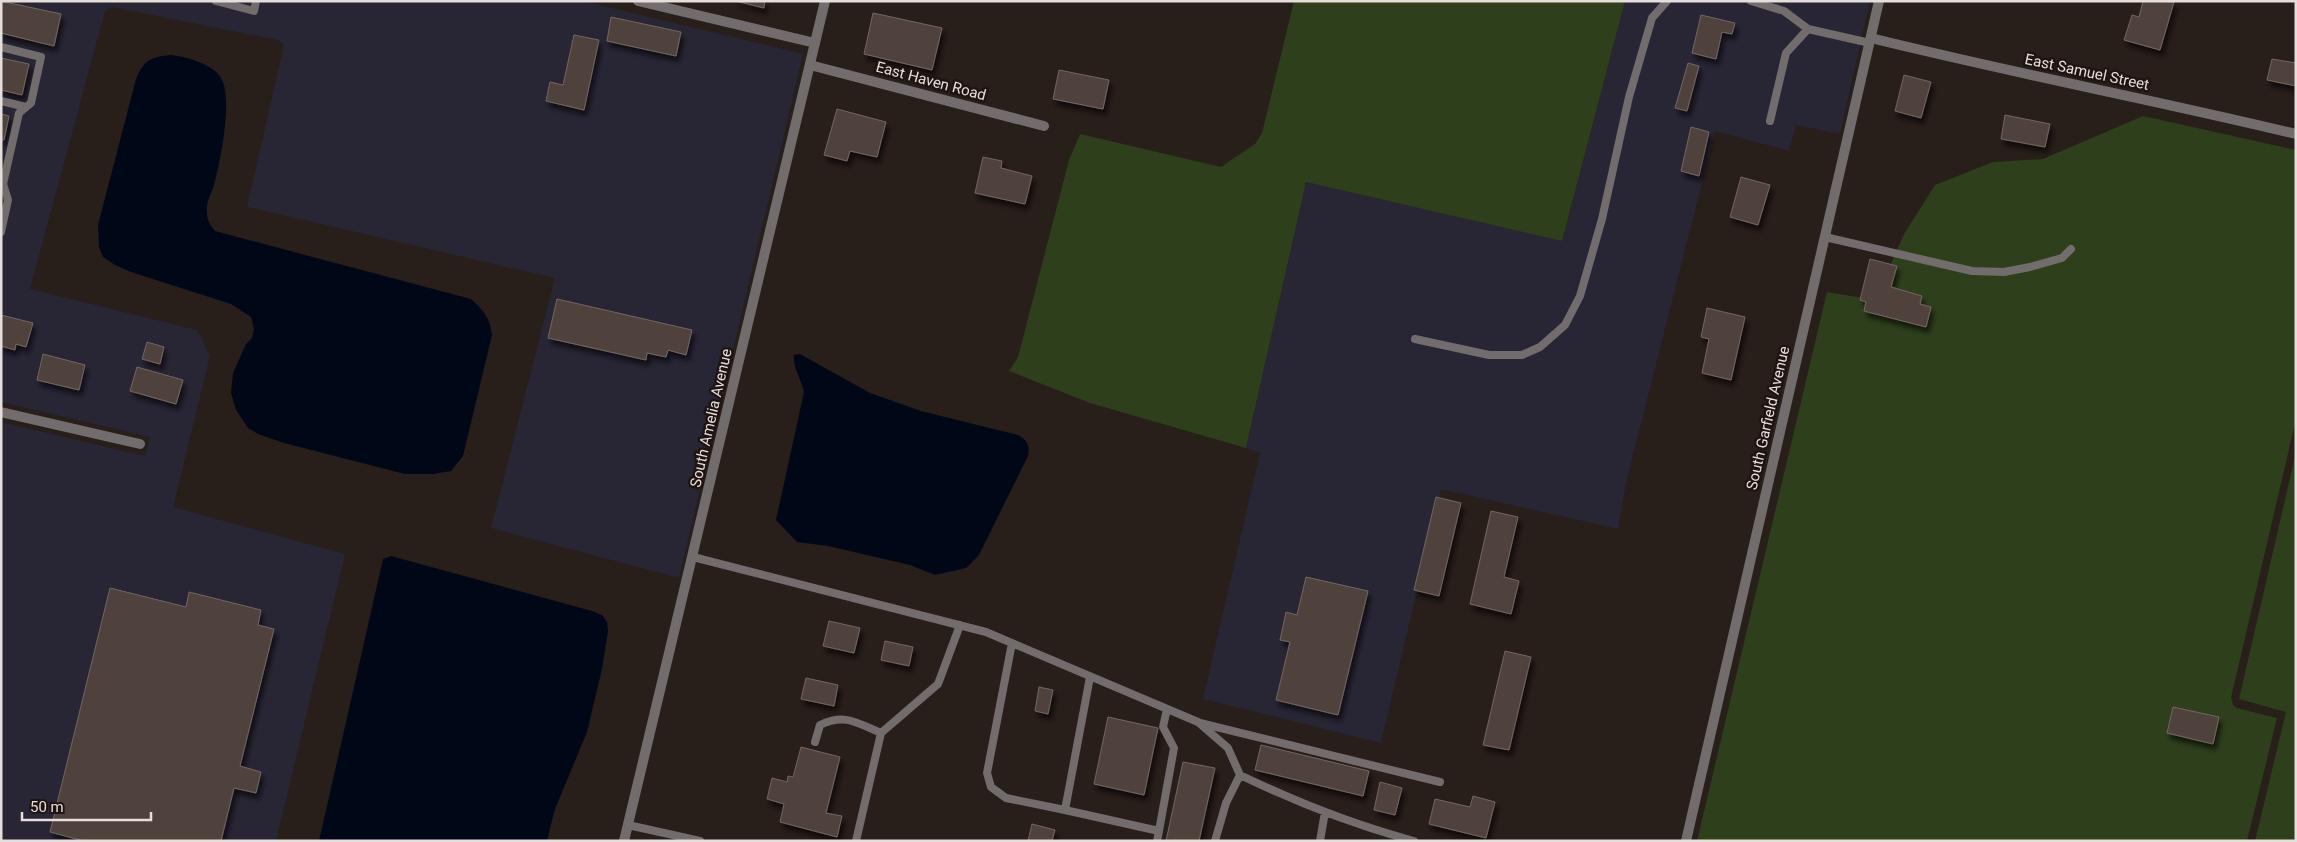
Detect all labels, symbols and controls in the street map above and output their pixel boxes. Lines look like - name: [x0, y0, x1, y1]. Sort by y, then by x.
- street label: East Samuel Street: [2023, 50, 2151, 94]
- street label: East Haven Road: [874, 58, 988, 104]
- street label: South Garfield Avenue: [1743, 344, 1793, 492]
- street label: South Amelia Avenue: [686, 347, 736, 489]
- scale bar: [22, 790, 151, 822]
- text: 50 m: [30, 798, 64, 816]

